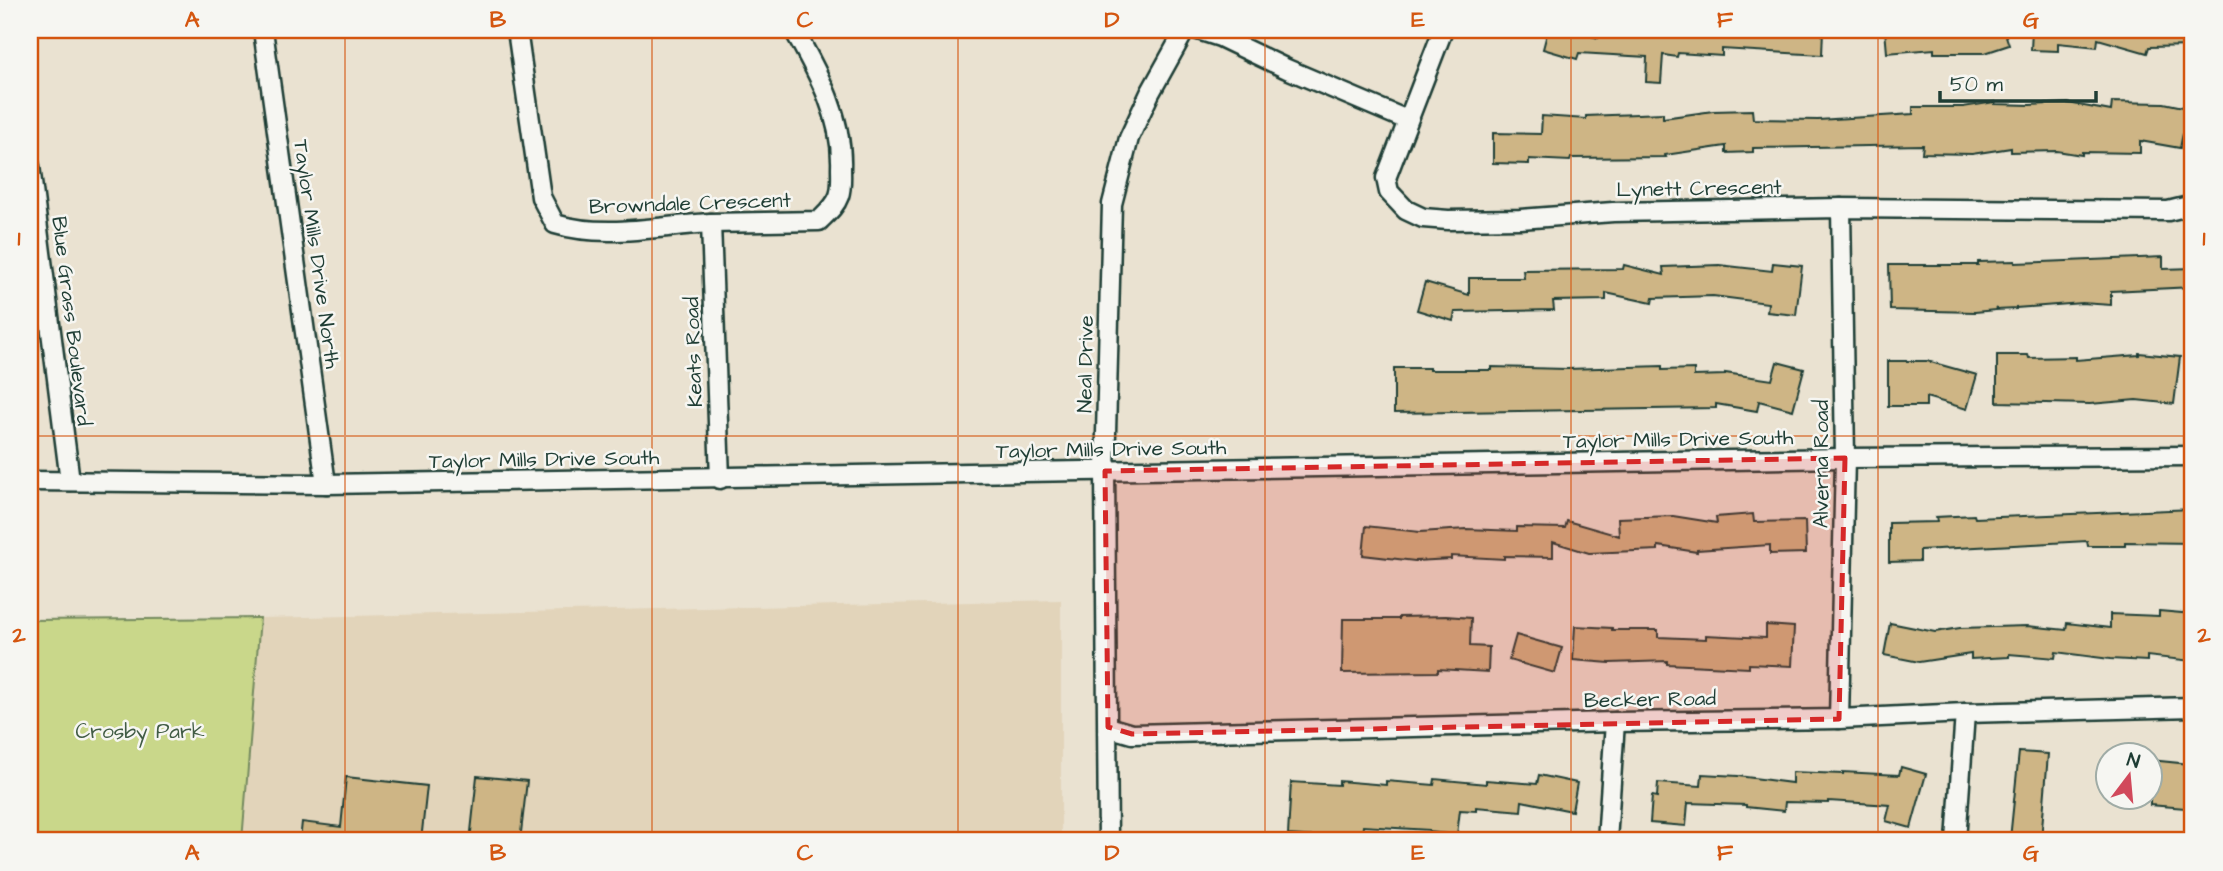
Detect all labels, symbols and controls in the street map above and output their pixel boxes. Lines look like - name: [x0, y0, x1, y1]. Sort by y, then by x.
- text: A: [185, 4, 200, 36]
- text: B: [490, 4, 507, 36]
- text: C: [797, 4, 814, 36]
- text: D: [1105, 4, 1120, 36]
- text: E: [1411, 4, 1425, 36]
- text: F: [1717, 4, 1734, 36]
- text: G: [2023, 4, 2039, 36]
- scale bar: [1940, 60, 2095, 104]
- text: 50 m: [1950, 70, 2004, 99]
- street label: Taylor Mills Drive North: [284, 138, 347, 371]
- street label: Lynett Crescent: [1616, 173, 1782, 206]
- street label: Browndale Crescent: [588, 185, 792, 222]
- street label: Blue Grass Boulevard: [44, 215, 99, 428]
- text: 1: [18, 222, 21, 254]
- text: 1: [2203, 222, 2206, 254]
- street label: Keats Road: [677, 296, 710, 408]
- street label: Neal Drive: [1070, 315, 1101, 413]
- street label: Alverna Road: [1807, 400, 1836, 528]
- street label: Taylor Mills Drive South: [1563, 423, 1794, 458]
- street label: Taylor Mills Drive South: [996, 433, 1227, 468]
- street label: Taylor Mills Drive South: [429, 443, 660, 478]
- text: 2: [11, 619, 26, 651]
- text: 2: [2196, 619, 2211, 651]
- street label: Becker Road: [1584, 684, 1717, 715]
- park label: Crosby Park: [75, 717, 205, 748]
- north arrow: [2094, 742, 2164, 812]
- text: N: [2124, 746, 2143, 776]
- text: A: [185, 837, 200, 869]
- text: B: [490, 837, 507, 869]
- text: C: [797, 837, 814, 869]
- text: D: [1105, 837, 1120, 869]
- text: E: [1411, 837, 1425, 869]
- text: F: [1717, 837, 1734, 869]
- text: G: [2023, 837, 2039, 869]

